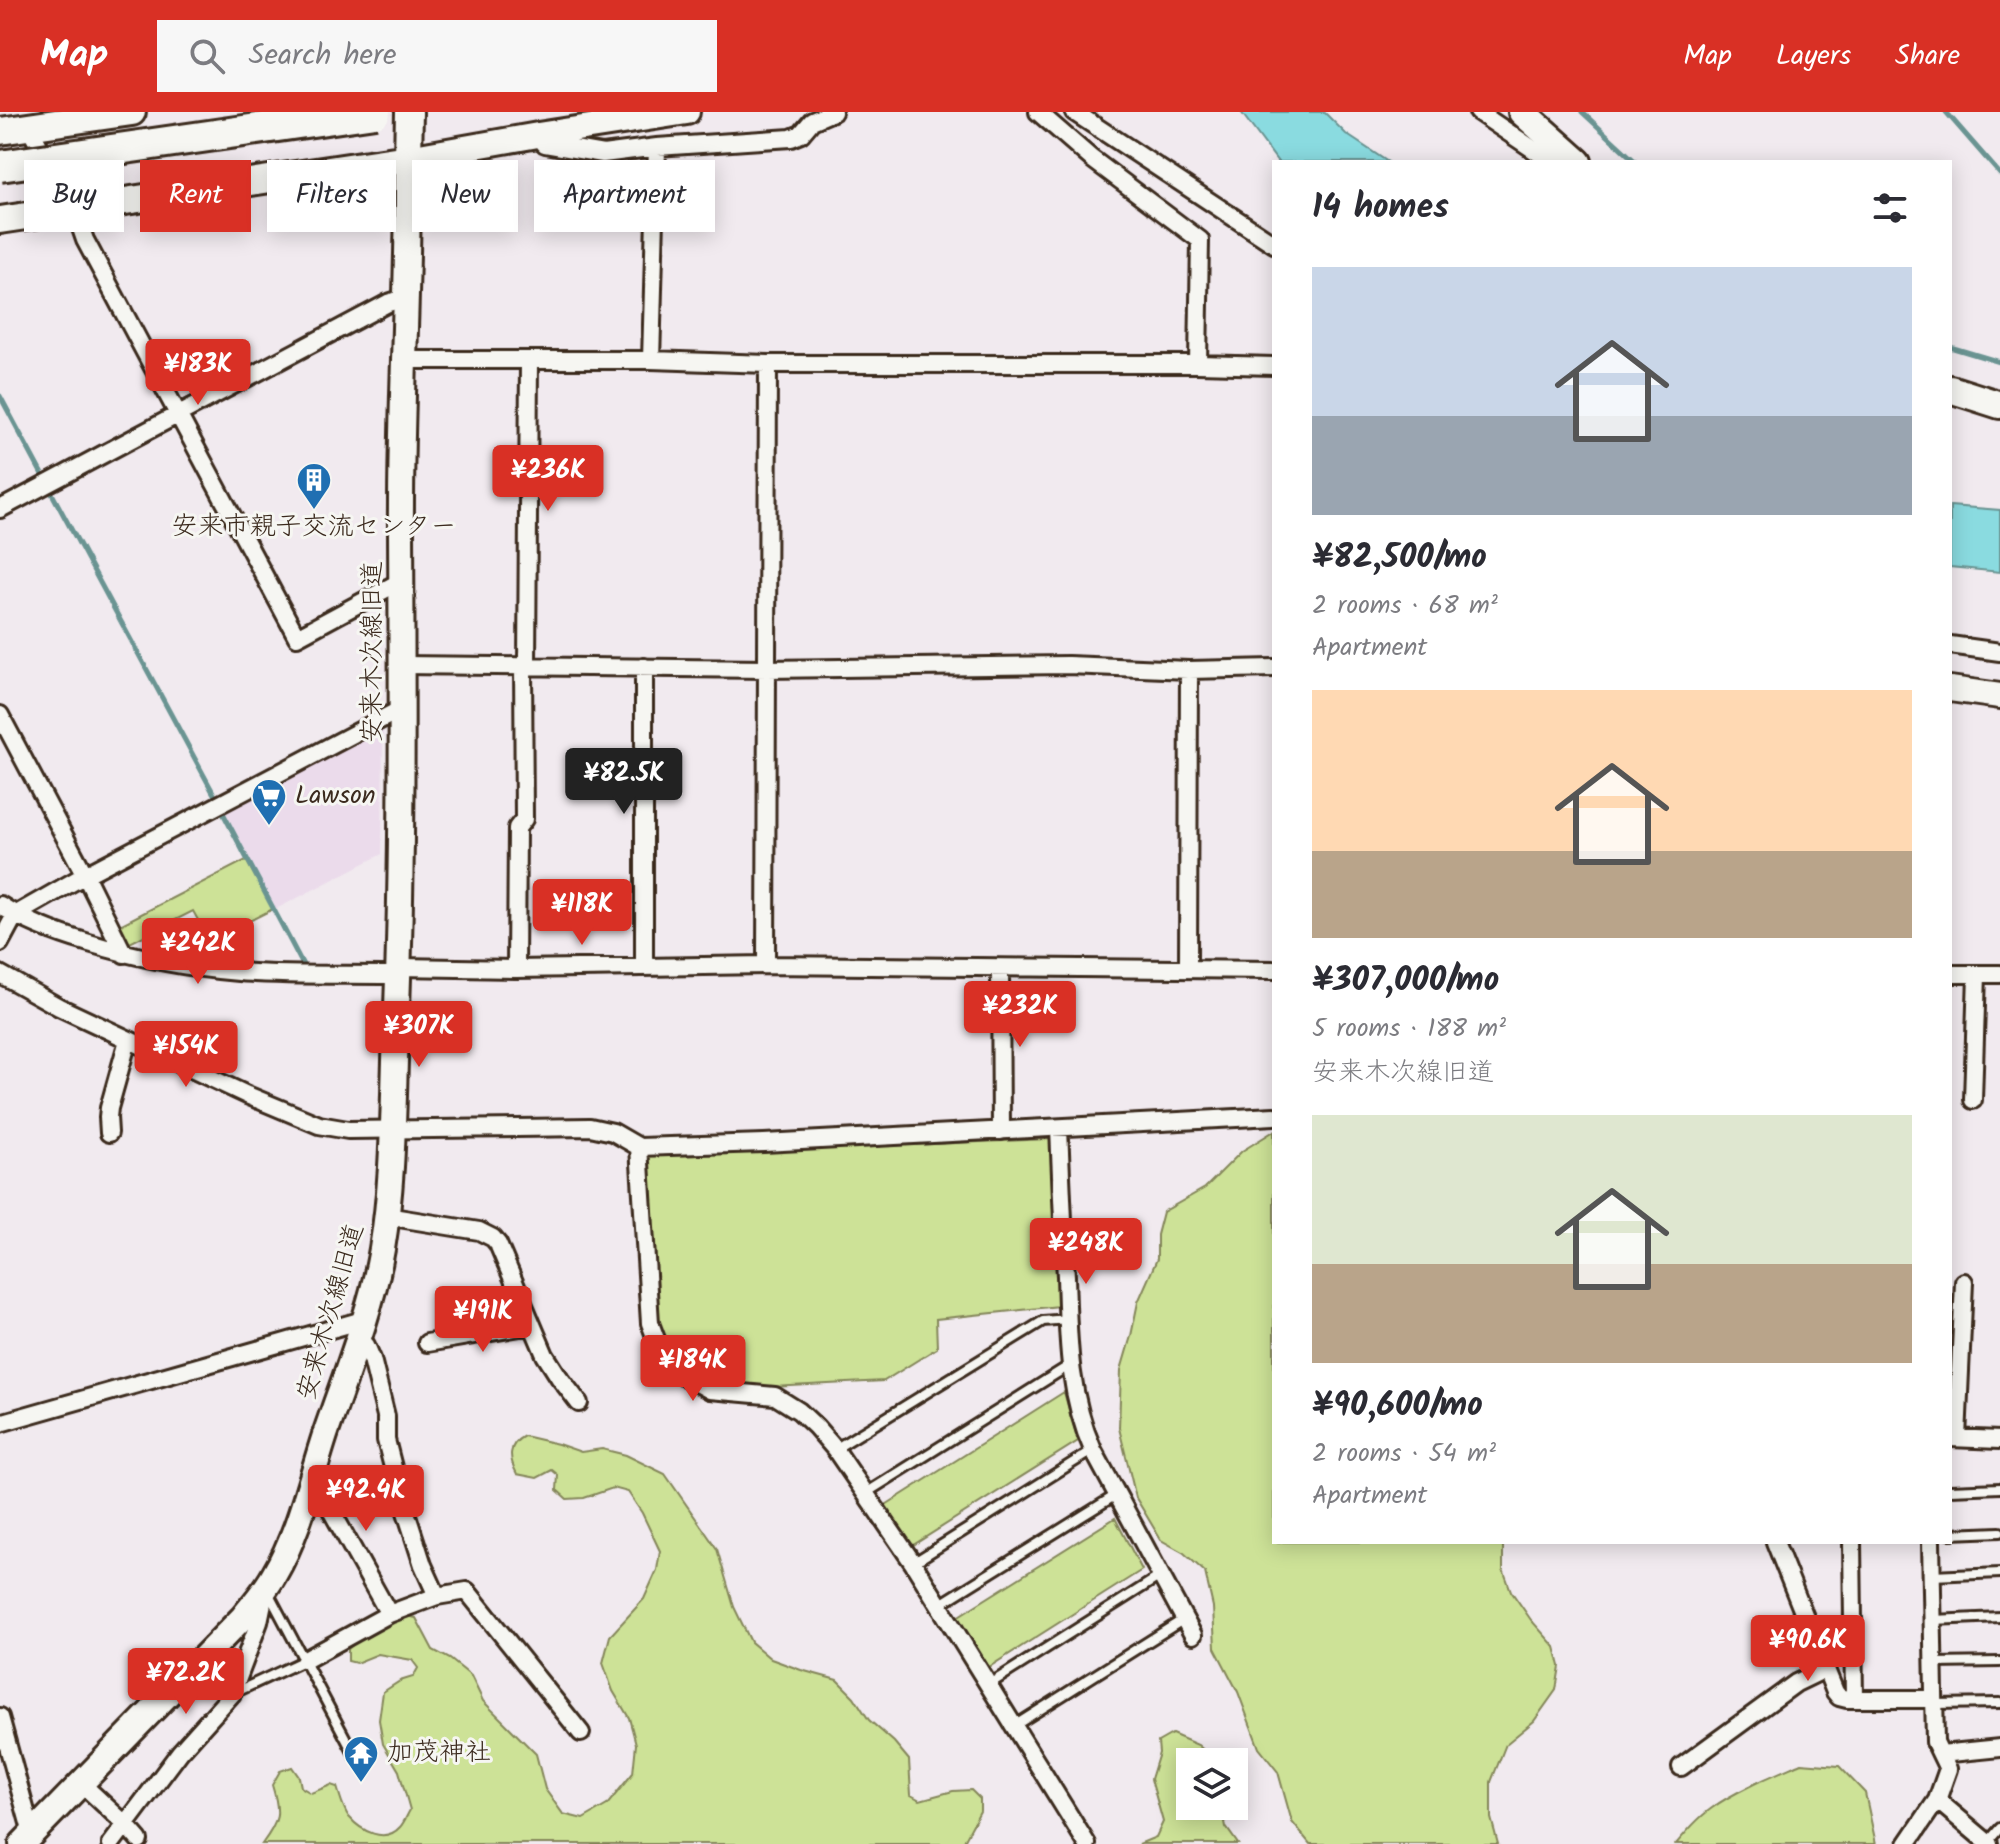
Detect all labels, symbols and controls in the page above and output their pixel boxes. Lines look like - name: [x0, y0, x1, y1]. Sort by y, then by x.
- search box: [157, 20, 717, 92]
- text: Map: [40, 26, 109, 86]
- text: Search here: [249, 32, 396, 80]
- icon: search: [185, 34, 229, 78]
- text: Map: [1683, 34, 1732, 79]
- text: Layers: [1776, 34, 1851, 79]
- text: Share: [1895, 34, 1960, 79]
- chip: Buy: [24, 160, 124, 232]
- chip: Rent: [140, 160, 251, 232]
- chip: Filters: [267, 160, 396, 232]
- chip: New: [412, 160, 518, 232]
- chip: Apartment: [534, 160, 715, 232]
- text: 14 homes: [1312, 181, 1449, 235]
- icon: filters: [1868, 186, 1912, 230]
- icon: home: [1540, 319, 1684, 463]
- pin: ¥183K: [142, 339, 254, 407]
- text: ¥183K: [163, 344, 233, 386]
- pin: ¥236K: [492, 445, 604, 513]
- text: ¥236K: [510, 450, 586, 492]
- building icon: 安来市親子交流センター: [295, 461, 333, 511]
- place label: 安来市親子交流センター: [172, 506, 456, 548]
- text: ¥82,500/mo: [1312, 531, 1487, 585]
- street label: 安来木次線旧道: [352, 561, 394, 743]
- text: 2 rooms · 68 m²: [1312, 585, 1498, 627]
- text: Apartment: [1312, 627, 1427, 669]
- icon: home: [1540, 742, 1684, 886]
- pin: ¥82.5K: [559, 748, 689, 816]
- text: ¥82.5K: [583, 753, 665, 795]
- place label: Lawson: [295, 775, 376, 817]
- supermarket icon: Lawson: [250, 777, 288, 827]
- pin: ¥118K: [526, 879, 638, 947]
- text: ¥118K: [551, 884, 613, 926]
- pin: ¥242K: [142, 918, 254, 986]
- text: ¥242K: [160, 923, 236, 965]
- text: ¥307,000/mo: [1312, 954, 1499, 1008]
- pin: ¥232K: [964, 981, 1076, 1049]
- text: ¥232K: [982, 986, 1058, 1028]
- pin: ¥307K: [363, 1001, 475, 1069]
- text: ¥307K: [383, 1006, 455, 1048]
- text: 5 rooms · 188 m²: [1312, 1008, 1506, 1050]
- pin: ¥154K: [130, 1021, 242, 1089]
- text: ¥154K: [153, 1026, 219, 1068]
- text: 安来木次線旧道: [1312, 1052, 1494, 1094]
- icon: home: [1540, 1167, 1684, 1311]
- pin: ¥248K: [1030, 1218, 1142, 1286]
- street label: 安来木次線旧道: [286, 1219, 376, 1405]
- text: ¥248K: [1048, 1223, 1124, 1265]
- pin: ¥191K: [427, 1286, 539, 1354]
- text: ¥191K: [453, 1291, 513, 1333]
- pin: ¥184K: [637, 1335, 749, 1403]
- text: ¥184K: [658, 1340, 728, 1382]
- text: ¥90,600/mo: [1312, 1379, 1483, 1433]
- text: 2 rooms · 54 m²: [1312, 1433, 1496, 1475]
- pin: ¥92.4K: [301, 1465, 431, 1533]
- text: ¥92.4K: [326, 1470, 406, 1512]
- text: Apartment: [1312, 1475, 1427, 1517]
- pin: ¥90.6K: [1743, 1615, 1873, 1683]
- text: ¥90.6K: [1769, 1620, 1847, 1662]
- pin: ¥72.2K: [121, 1648, 251, 1716]
- text: ¥72.2K: [146, 1653, 226, 1695]
- place label: 加茂神社: [387, 1732, 491, 1774]
- temple icon: 加茂神社: [342, 1734, 380, 1784]
- map controls: [1176, 1748, 1248, 1820]
- button: layers: [1176, 1748, 1248, 1820]

